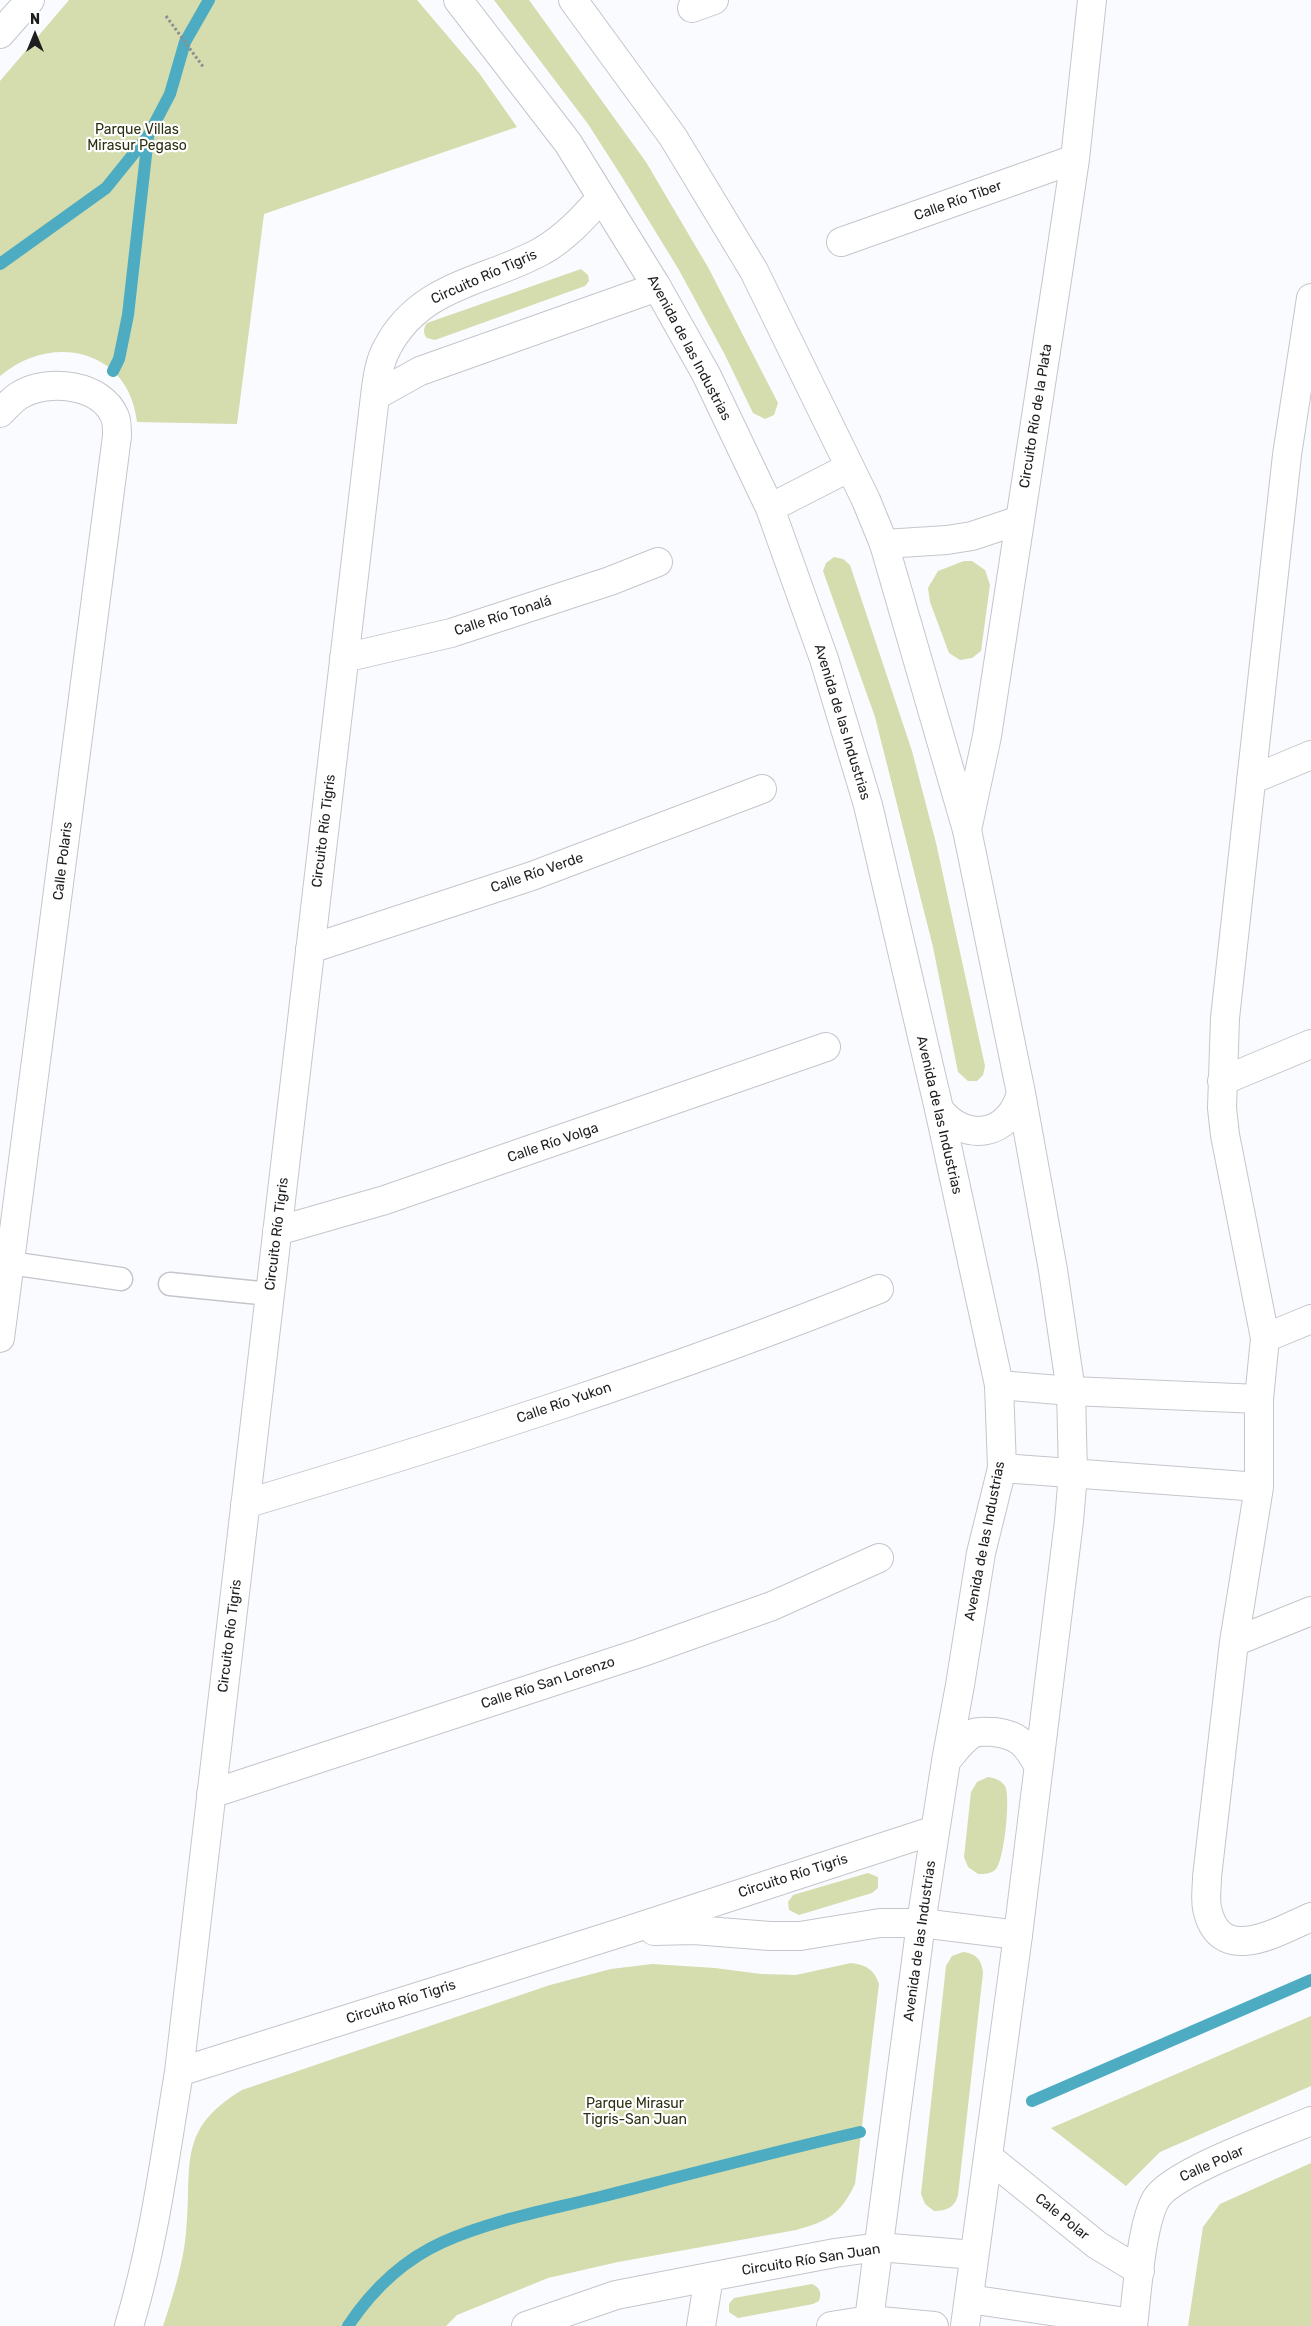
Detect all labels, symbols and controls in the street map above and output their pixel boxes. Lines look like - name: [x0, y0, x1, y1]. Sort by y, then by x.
- north arrow: [10, 10, 60, 60]
- text: N: [30, 11, 40, 28]
- park label: Parque Villas Mirasur Pegaso: [87, 122, 187, 154]
- street label: Calle Río Tiber: [912, 177, 1004, 225]
- street label: Circuito Río Tigris: [428, 246, 540, 308]
- street label: Avenida de las Industrias: [644, 272, 734, 424]
- street label: Circuito Río de la Plata: [1016, 343, 1056, 489]
- street label: Calle Río Tonalá: [452, 592, 554, 640]
- street label: Avenida de las Industrias: [810, 642, 874, 802]
- street label: Circuito Río Tigris: [309, 773, 339, 889]
- street label: Calle Polaris: [50, 821, 76, 901]
- street label: Calle Río Verde: [489, 849, 585, 897]
- street label: Avenida de las Industrias: [913, 1034, 965, 1196]
- street label: Calle Río Volga: [505, 1120, 601, 1166]
- street label: Circuito Río Tigris: [262, 1176, 292, 1292]
- street label: Calle Río Yukon: [514, 1379, 614, 1427]
- street label: Avenida de las Industrias: [961, 1460, 1009, 1622]
- street label: Circuito Río Tigris: [215, 1578, 245, 1694]
- street label: Calle Río San Lorenzo: [479, 1653, 617, 1713]
- street label: Circuito Río Tigris: [736, 1850, 850, 1902]
- street label: Avenida de las Industrias: [900, 1860, 940, 2022]
- street label: Circuito Río Tigris: [344, 1976, 458, 2028]
- park label: Parque Mirasur Tigris-San Juan: [583, 2096, 687, 2128]
- street label: Calle Polar: [1177, 2142, 1247, 2186]
- street label: Cale Polar: [1031, 2190, 1093, 2244]
- street label: Circuito Río San Juan: [740, 2241, 882, 2279]

